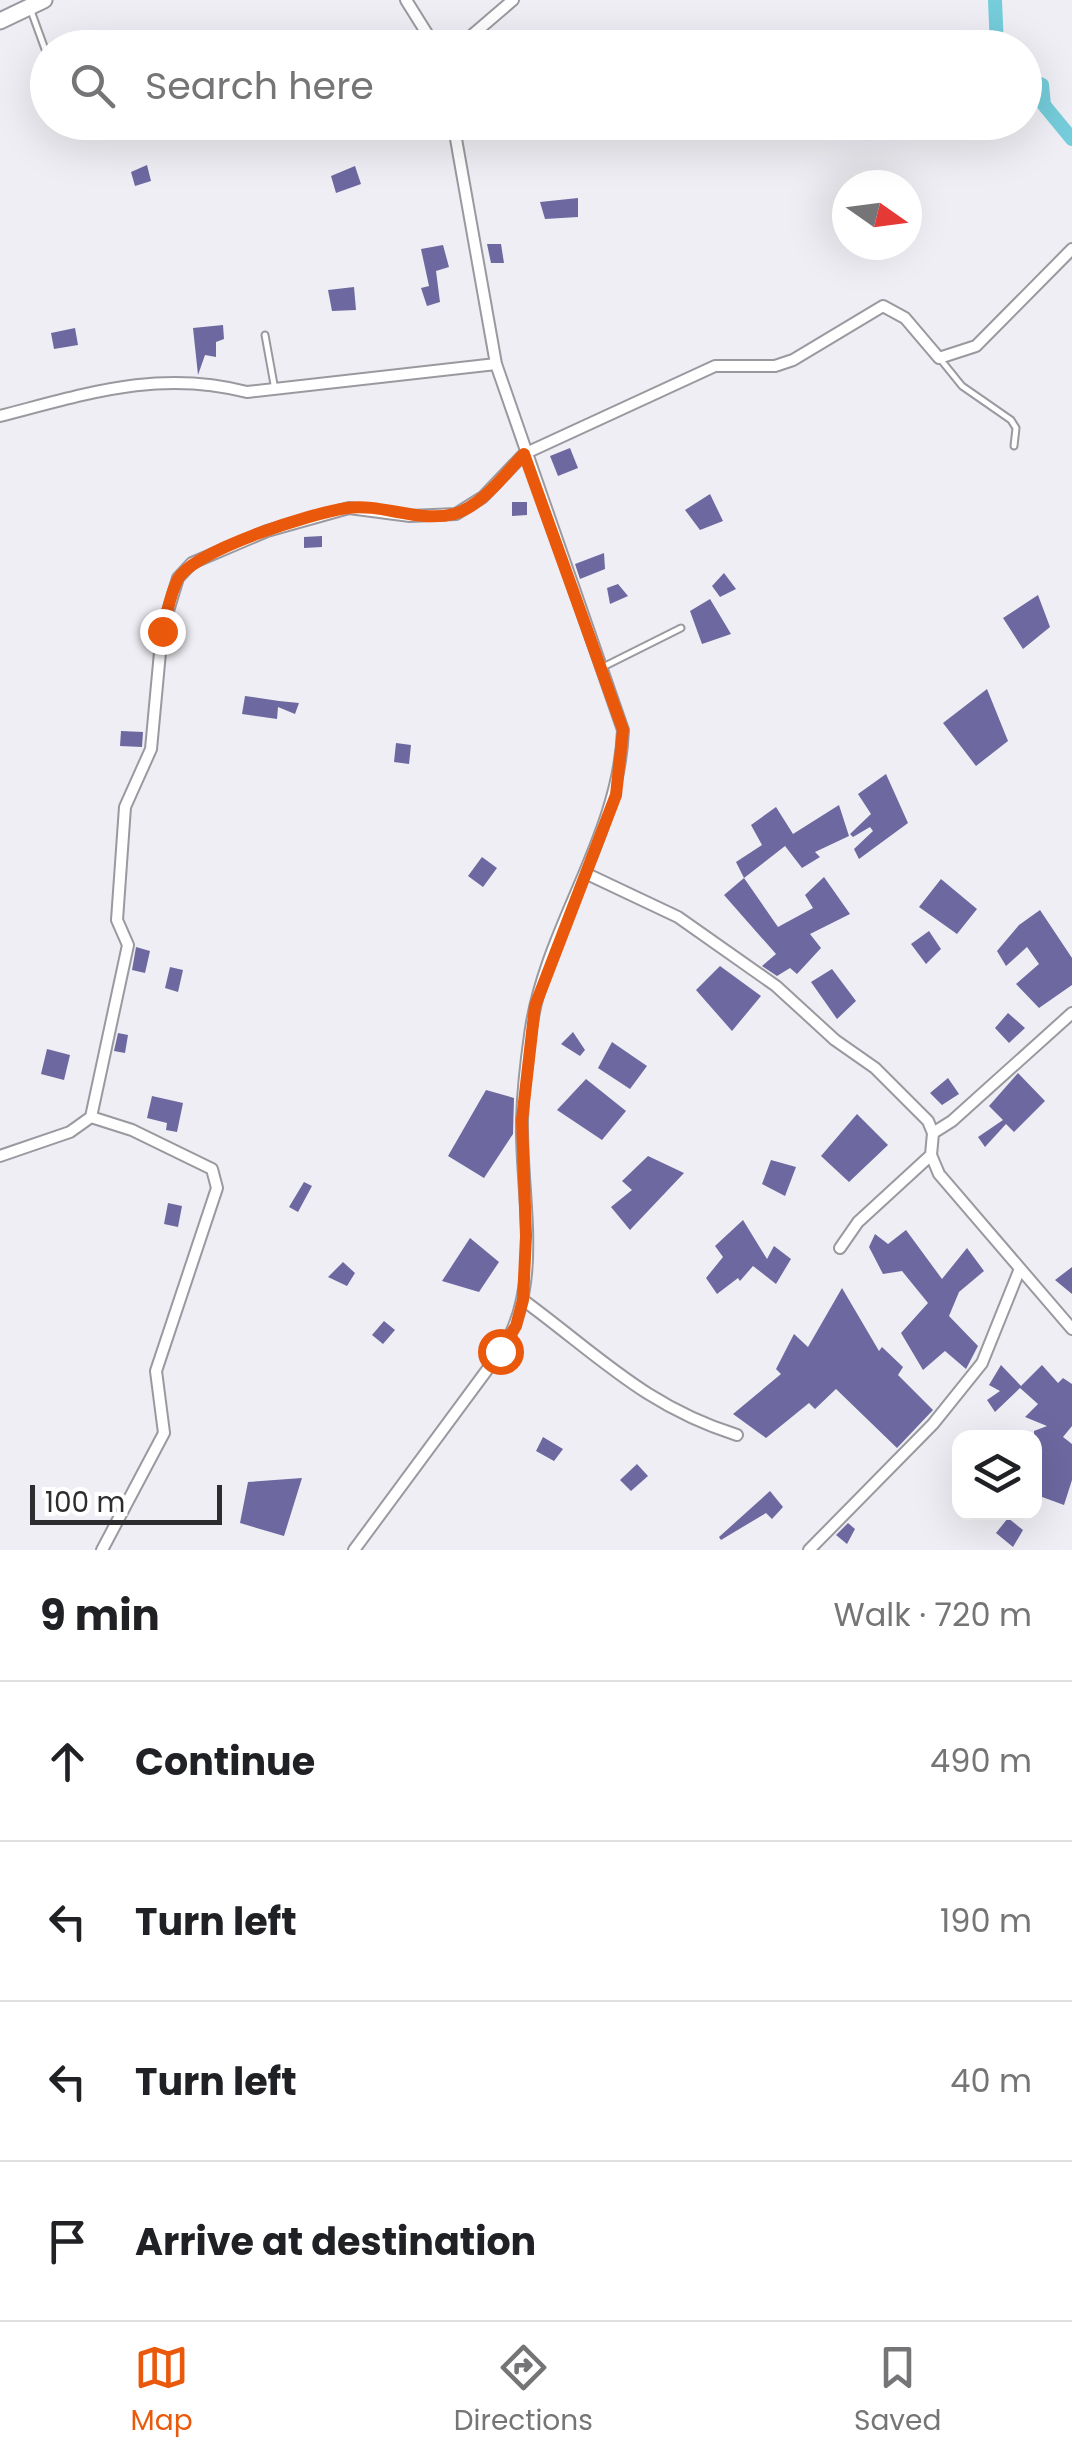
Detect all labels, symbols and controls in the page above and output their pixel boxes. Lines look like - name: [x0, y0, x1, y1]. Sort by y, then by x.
- search box: [30, 30, 1042, 140]
- icon: search: [65, 58, 120, 113]
- text: Search here: [145, 59, 374, 112]
- north arrow: [832, 170, 922, 260]
- route end: [140, 609, 186, 655]
- route start: [478, 1329, 524, 1375]
- map controls: [952, 1430, 1042, 1520]
- button: layers: [952, 1430, 1042, 1520]
- scale bar: [30, 1480, 222, 1524]
- text: 100 m: [45, 1483, 125, 1522]
- text: 9 min: [40, 1586, 160, 1645]
- text: Walk · 720 m: [833, 1592, 1032, 1637]
- icon: ahead: [40, 1734, 95, 1789]
- text: Continue: [135, 1735, 315, 1788]
- text: 490 m: [930, 1738, 1032, 1783]
- icon: left: [40, 1894, 95, 1949]
- text: Turn left: [135, 1895, 297, 1948]
- text: 190 m: [940, 1898, 1032, 1943]
- icon: left: [40, 2054, 95, 2109]
- text: Turn left: [135, 2055, 297, 2108]
- text: 40 m: [950, 2058, 1032, 2103]
- icon: arrive: [40, 2214, 95, 2269]
- text: Arrive at destination: [135, 2215, 536, 2268]
- tab: Map: [131, 2340, 193, 2442]
- tab: Directions: [454, 2340, 593, 2442]
- tab: Saved: [854, 2340, 941, 2442]

